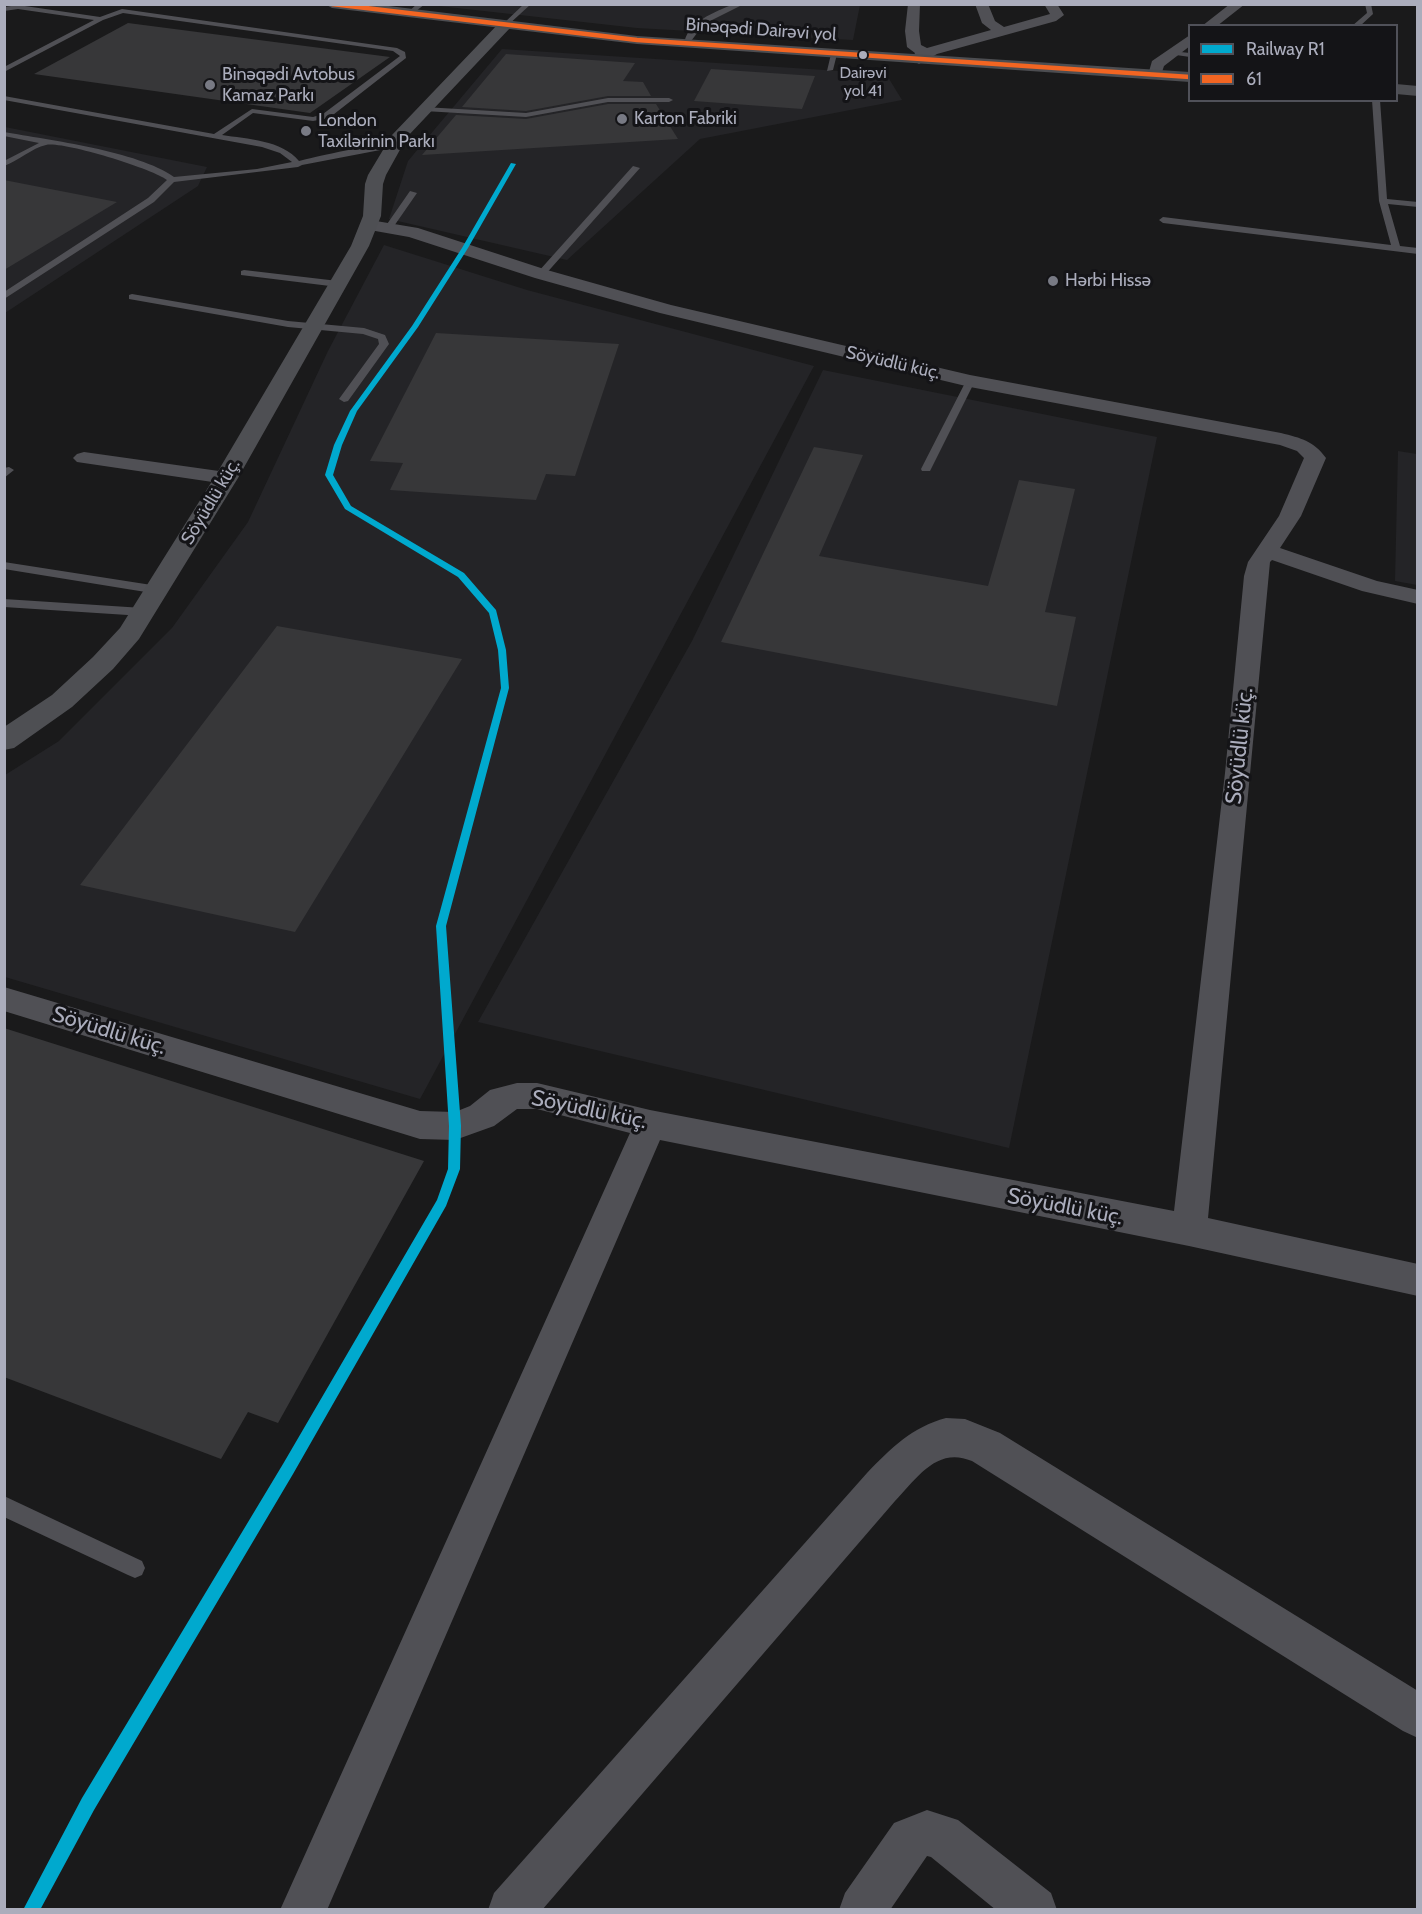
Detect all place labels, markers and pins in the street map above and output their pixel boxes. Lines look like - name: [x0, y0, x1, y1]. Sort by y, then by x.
- marker: Dairəvi yol 41: [857, 49, 869, 61]
- place label: Dairəvi yol 41: [839, 63, 887, 101]
- place label: Binəqədi Avtobus Kamaz Parkı: [222, 64, 355, 106]
- marker: Binəqədi Avtobus Kamaz Parkı: [203, 78, 217, 92]
- place label: Karton Fabriki: [634, 108, 737, 130]
- place label: London Taxilərinin Parkı: [318, 110, 435, 152]
- marker: Karton Fabriki: [615, 112, 629, 126]
- marker: London Taxilərinin Parkı: [299, 124, 313, 138]
- place label: Hərbi Hissə: [1065, 270, 1151, 292]
- marker: Hərbi Hissə: [1046, 274, 1060, 288]

